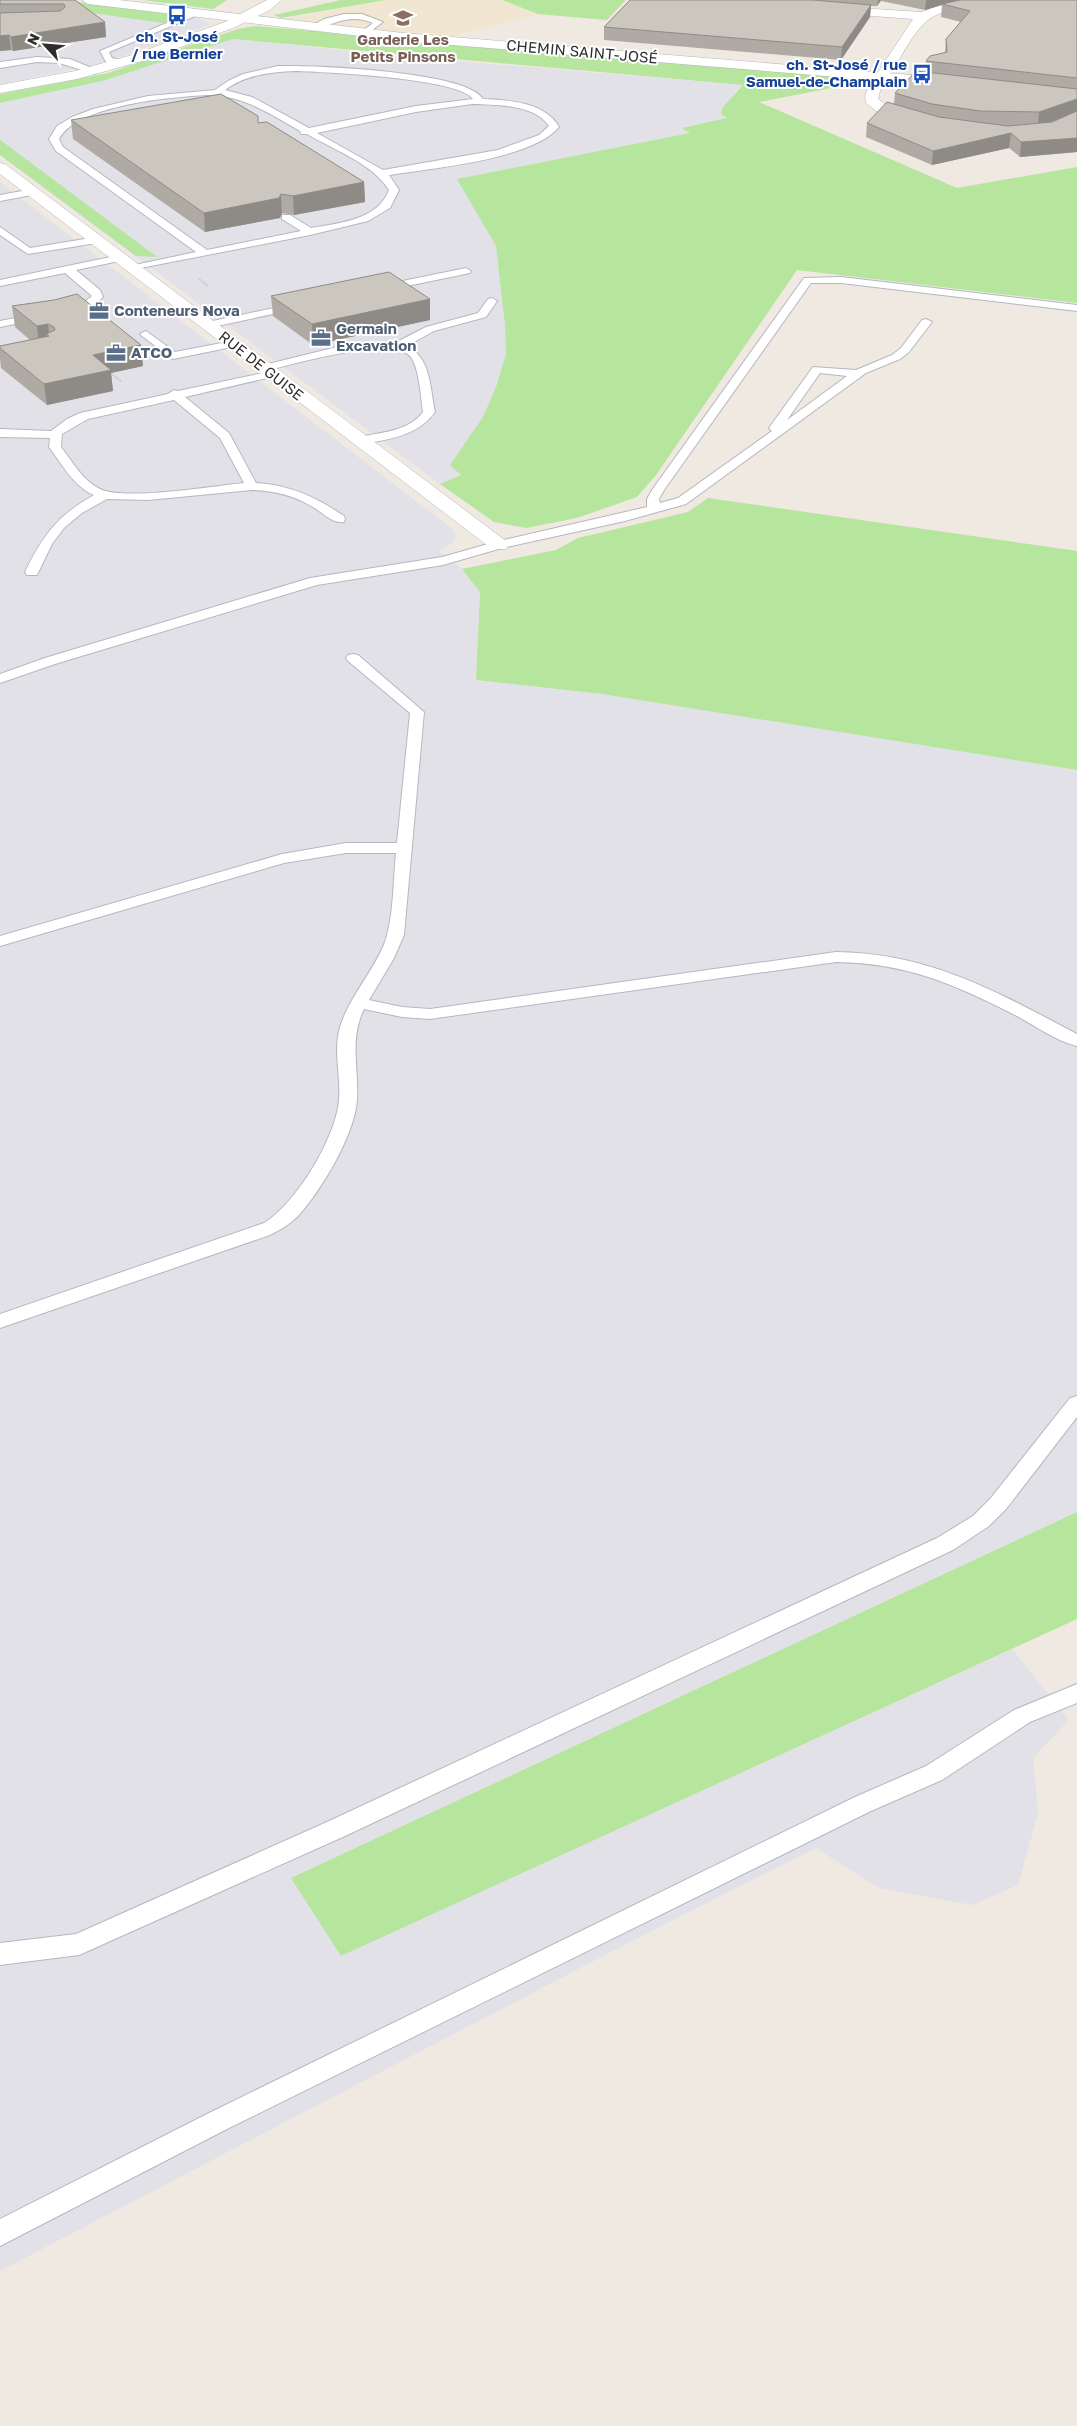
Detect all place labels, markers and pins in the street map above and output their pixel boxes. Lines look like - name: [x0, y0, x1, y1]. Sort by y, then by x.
- bus stop icon: ch. St-José / rue Bernier: [166, 4, 188, 26]
- school or university icon: Garderie Les Petits Pinsons: [392, 7, 414, 29]
- place label: ch. St-José / rue Bernier: [131, 27, 223, 62]
- place label: Garderie Les Petits Pinsons: [350, 30, 456, 65]
- place label: ch. St-José / rue Samuel-de-Champlain: [746, 55, 907, 90]
- bus stop icon: ch. St-José / rue Samuel-de-Champlain: [911, 63, 933, 85]
- office icon: Conteneurs Nova: [88, 300, 110, 322]
- place label: Conteneurs Nova: [114, 301, 240, 319]
- place label: Germain Excavation: [336, 319, 416, 354]
- office icon: Germain Excavation: [310, 327, 332, 349]
- office icon: ATCO: [105, 342, 127, 364]
- place label: ATCO: [131, 343, 172, 361]

